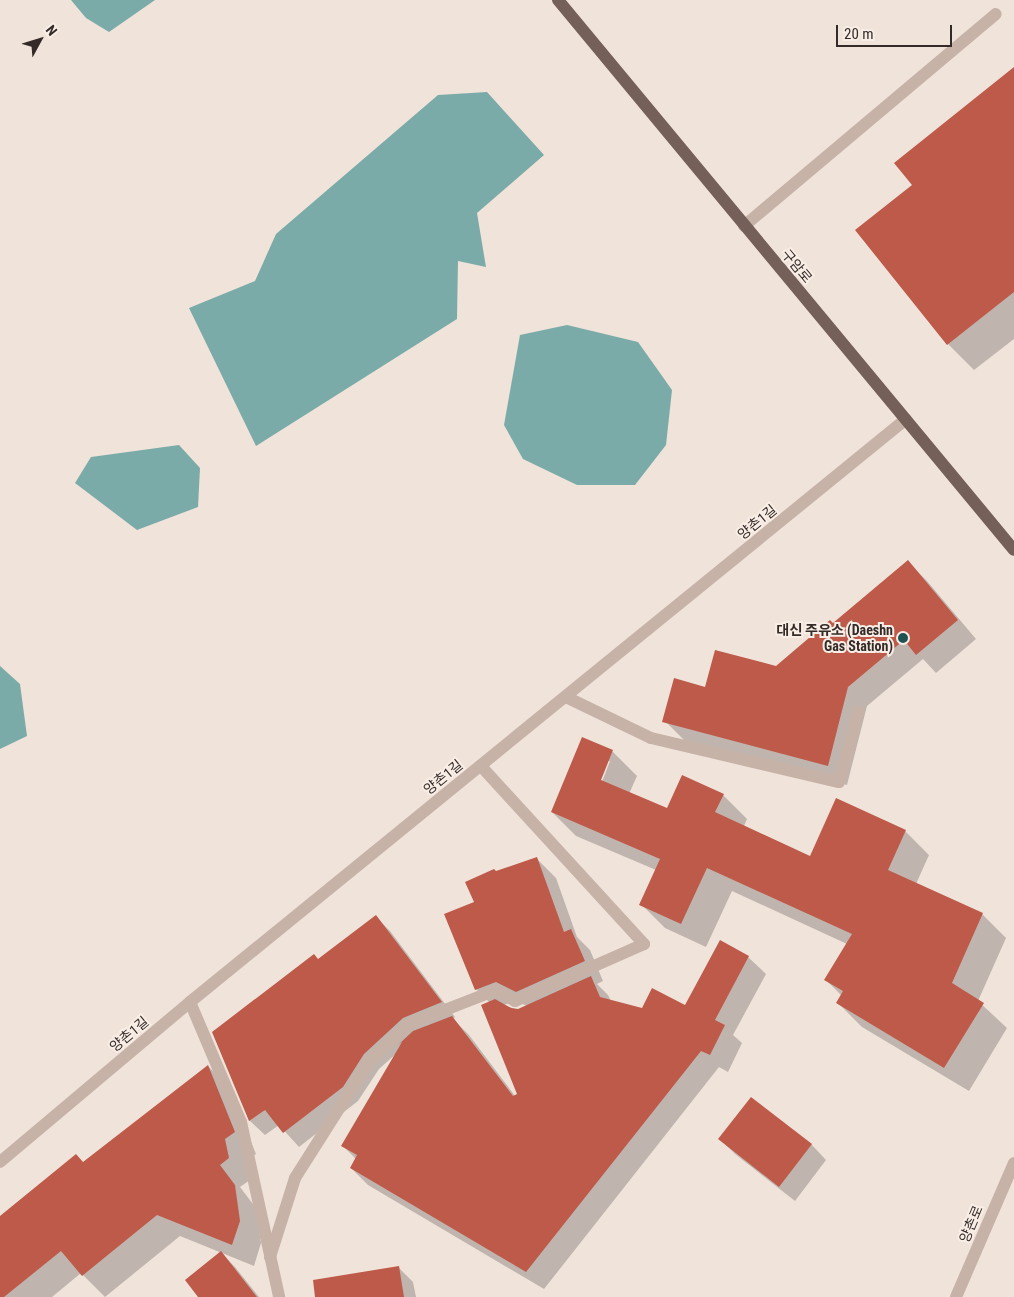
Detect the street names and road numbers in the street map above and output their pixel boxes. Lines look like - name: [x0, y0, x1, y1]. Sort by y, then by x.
- street label: 구암로: [778, 246, 816, 286]
- street label: 양촌1길: [734, 501, 780, 543]
- street label: 양촌1길: [420, 756, 466, 798]
- street label: 양촌1길: [106, 1013, 152, 1055]
- street label: 양촌로: [956, 1203, 986, 1245]

